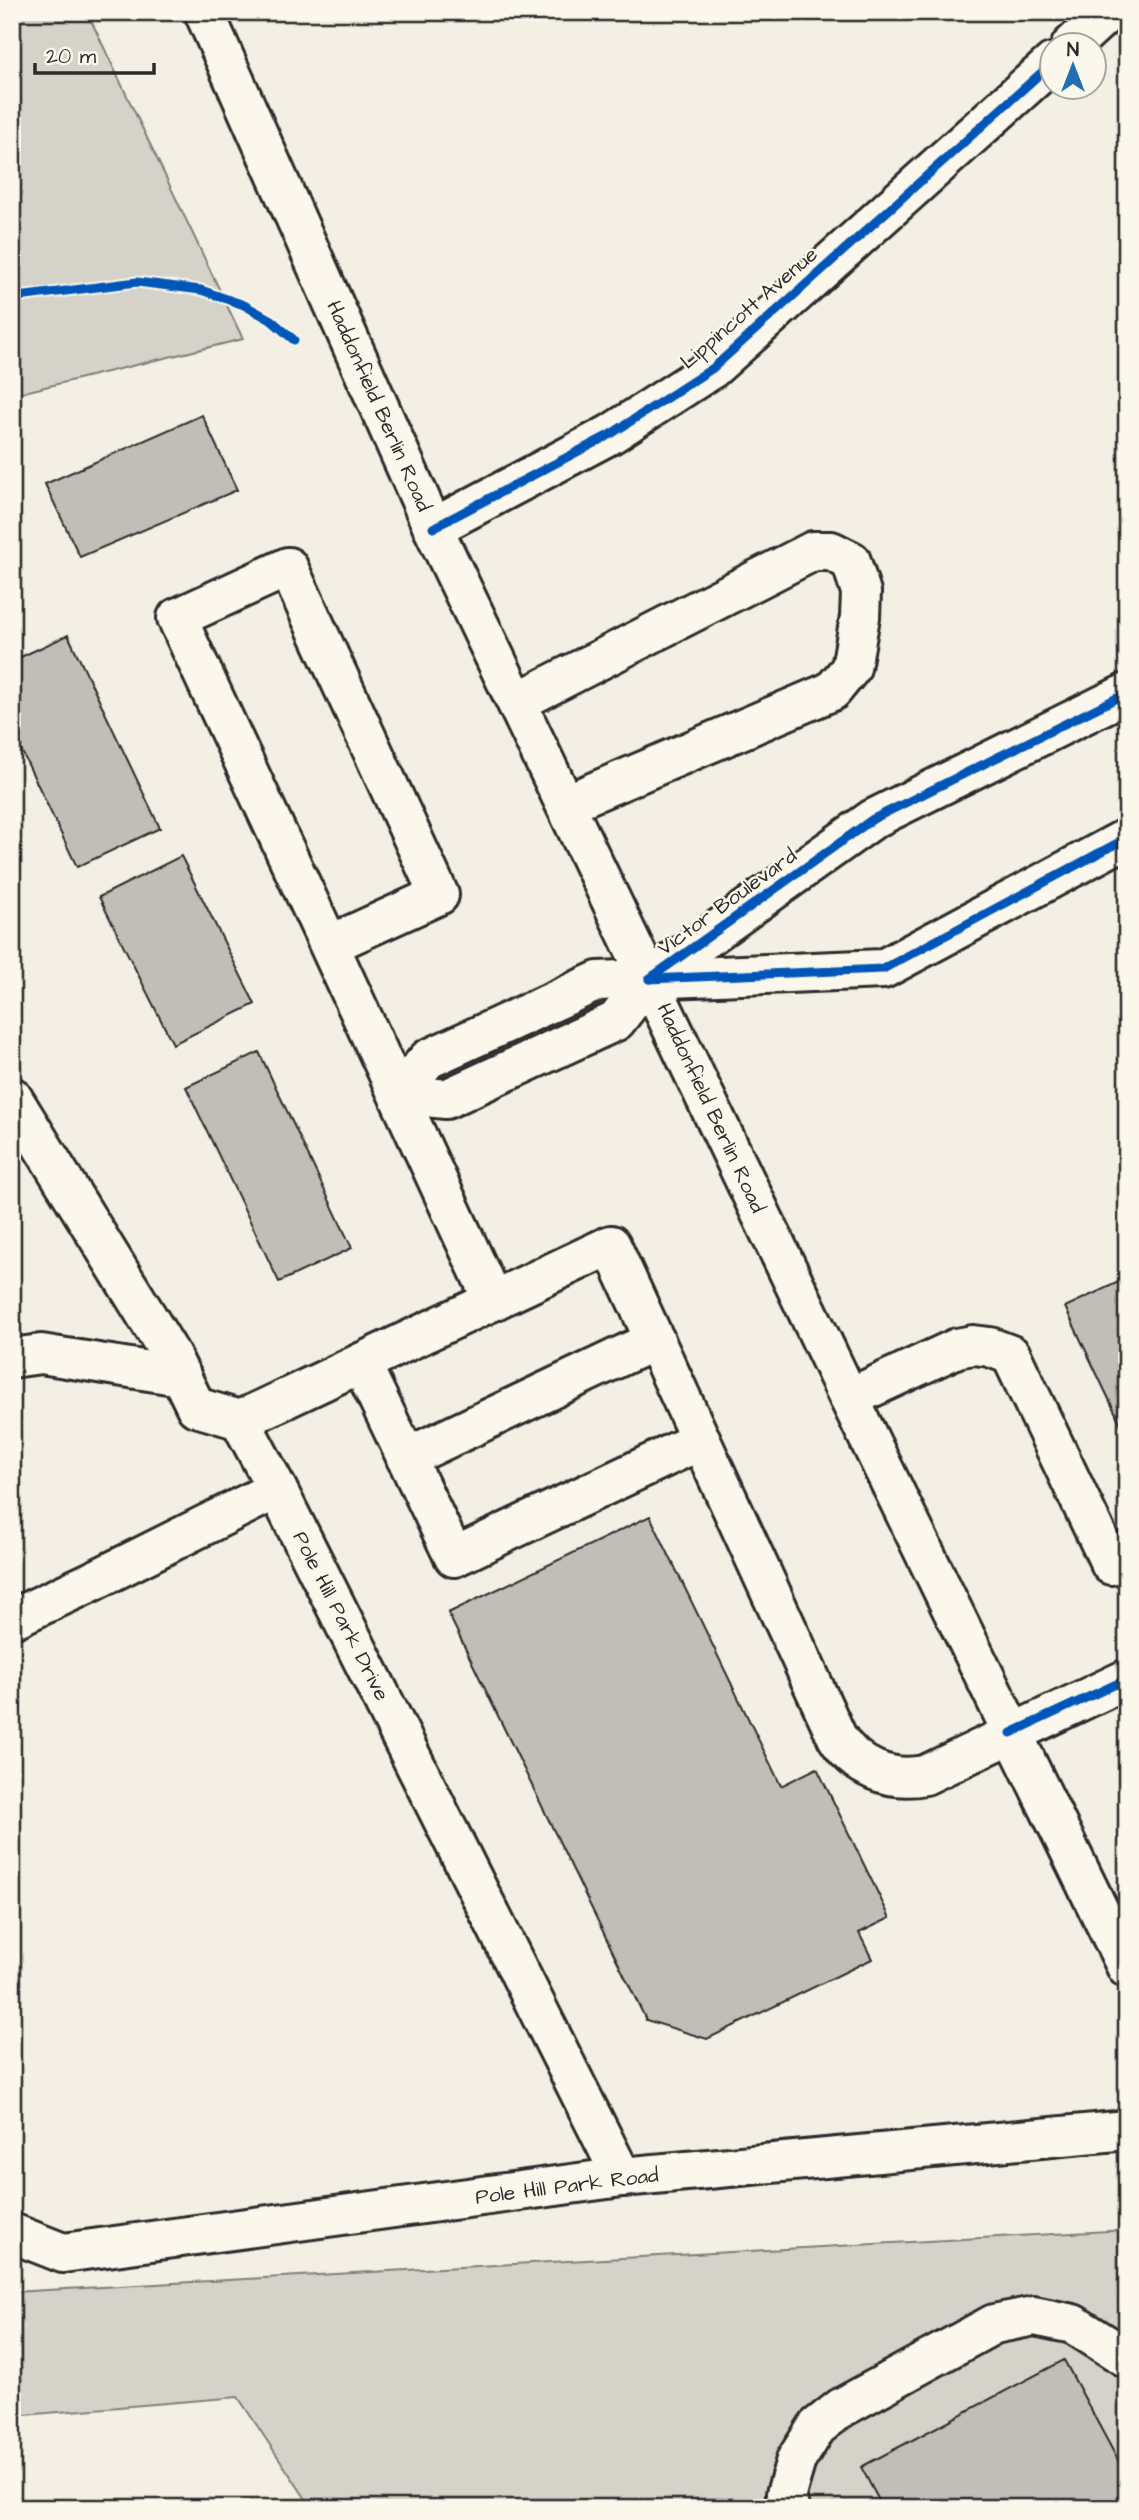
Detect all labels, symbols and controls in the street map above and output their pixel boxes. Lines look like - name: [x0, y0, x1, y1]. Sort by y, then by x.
- scale bar: [35, 32, 154, 76]
- north arrow: [1038, 32, 1108, 102]
- text: N: [1067, 37, 1079, 64]
- text: 20 m: [46, 42, 97, 71]
- street label: Lippincott Avenue: [674, 240, 825, 377]
- street label: Haddonfield Berlin Road: [319, 296, 439, 516]
- street label: Victor Boulevard: [651, 841, 803, 962]
- street label: Haddonfield Berlin Road: [650, 998, 772, 1218]
- street label: Pole Hill Park Drive: [286, 1526, 396, 1706]
- street label: Pole Hill Park Road: [474, 2160, 661, 2212]

